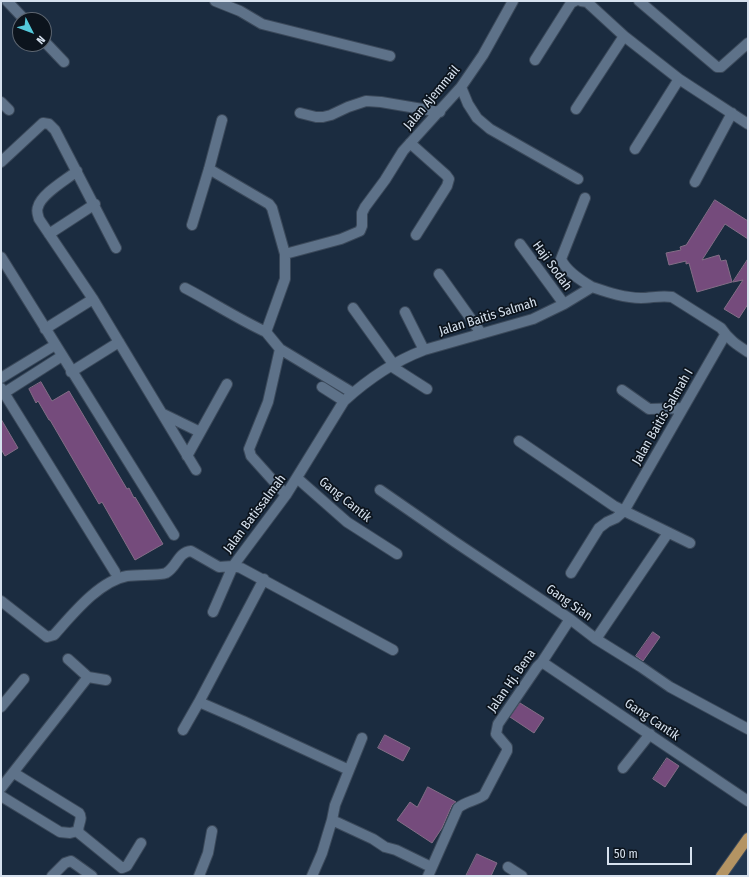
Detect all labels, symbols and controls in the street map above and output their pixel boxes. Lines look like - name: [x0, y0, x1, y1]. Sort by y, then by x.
- north arrow: [12, 12, 52, 52]
- text: N: [34, 33, 48, 46]
- street label: Jalan Ajemmail: [401, 63, 463, 133]
- street label: Haji Sodah: [529, 238, 575, 294]
- street label: Jalan Baitis Salmah: [437, 295, 539, 339]
- street label: Jalan Baitis Salmah I: [629, 366, 697, 468]
- street label: Jalan Batissalmah: [220, 472, 290, 556]
- street label: Gang Cantik: [316, 474, 374, 526]
- street label: Gang Sian: [543, 581, 595, 625]
- street label: Jalan Hj. Bena: [485, 647, 539, 715]
- street label: Gang Cantik: [621, 696, 683, 744]
- scale bar: [609, 839, 694, 865]
- text: 50 m: [614, 847, 638, 861]

